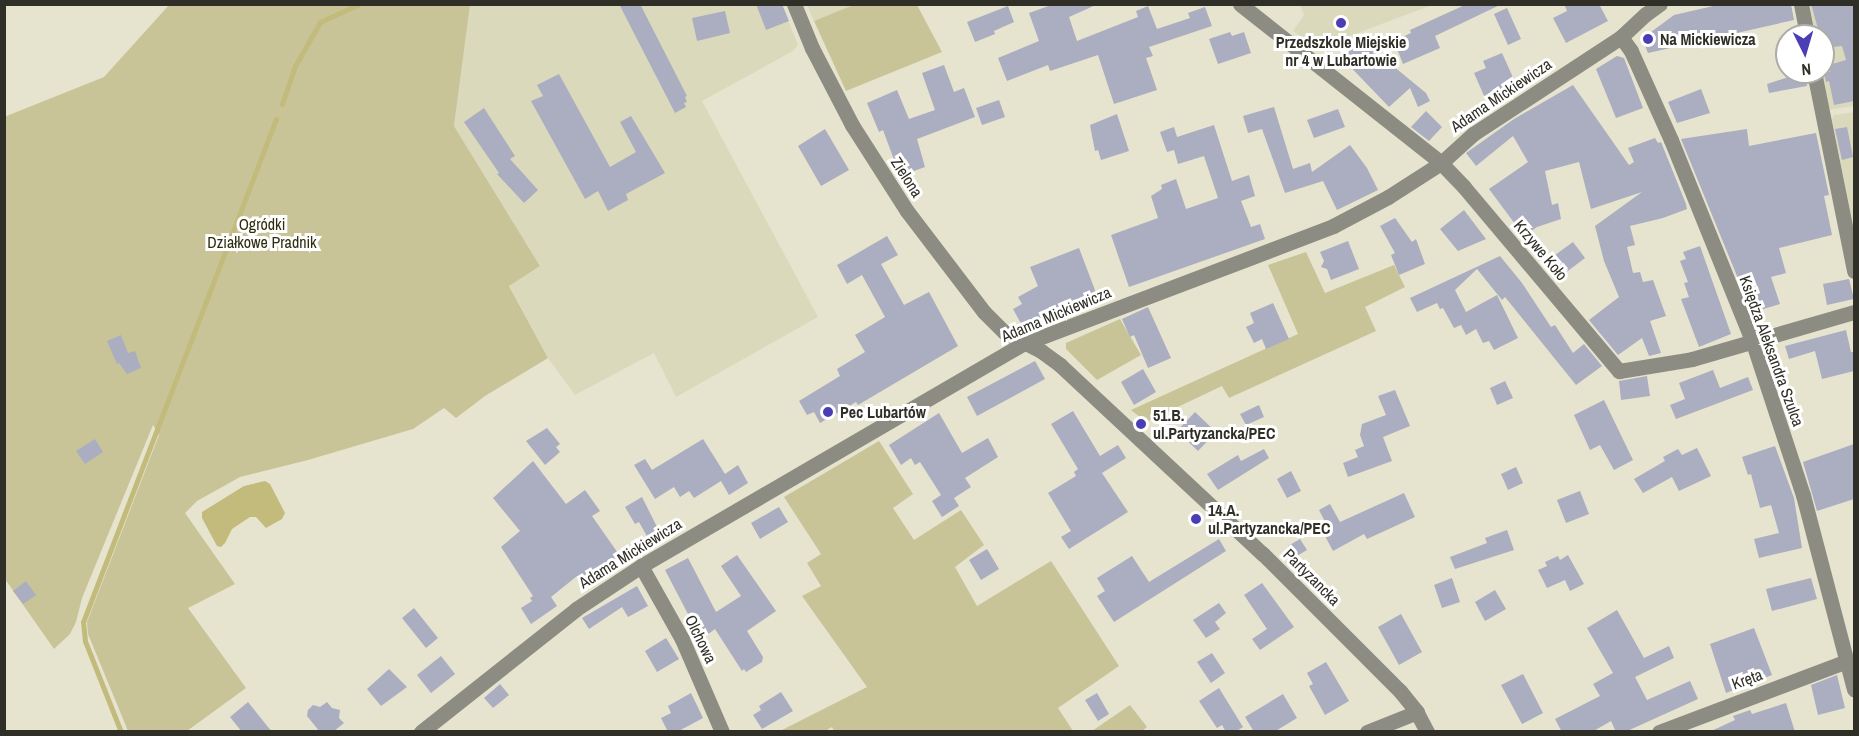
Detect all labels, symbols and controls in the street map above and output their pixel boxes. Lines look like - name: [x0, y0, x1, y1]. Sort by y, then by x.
- marker: Przedszkole Miejskie nr 4 w Lubartowie: [1334, 16, 1348, 30]
- north arrow: [1775, 24, 1835, 84]
- place label: Na Mickiewicza: [1660, 29, 1756, 49]
- place label: Przedszkole Miejskie nr 4 w Lubartowie: [1276, 32, 1406, 70]
- marker: Na Mickiewicza: [1641, 32, 1655, 46]
- street label: Adama Mickiewicza: [1447, 54, 1555, 136]
- text: N: [1801, 59, 1812, 81]
- street label: Zielona: [887, 153, 927, 201]
- park label: Ogródki Działkowe Pradnik: [207, 214, 317, 252]
- street label: Krzywe Koło: [1510, 216, 1572, 284]
- street label: Księdza Aleksandra Szulca: [1736, 273, 1808, 429]
- street label: Adama Mickiewicza: [998, 282, 1114, 346]
- place label: Pec Lubartów: [840, 402, 926, 422]
- marker: Pec Lubartów: [821, 405, 835, 419]
- place label: 51.B. ul.Partyzancka/PEC: [1153, 405, 1276, 443]
- marker: 51.B. ul.Partyzancka/PEC: [1134, 417, 1148, 431]
- place label: 14.A. ul.Partyzancka/PEC: [1208, 500, 1331, 538]
- marker: 14.A. ul.Partyzancka/PEC: [1189, 512, 1203, 526]
- street label: Adama Mickiewicza: [575, 514, 685, 592]
- street label: Partyzancka: [1280, 545, 1344, 609]
- street label: Olchowa: [681, 612, 721, 666]
- street label: Kręta: [1729, 665, 1765, 693]

